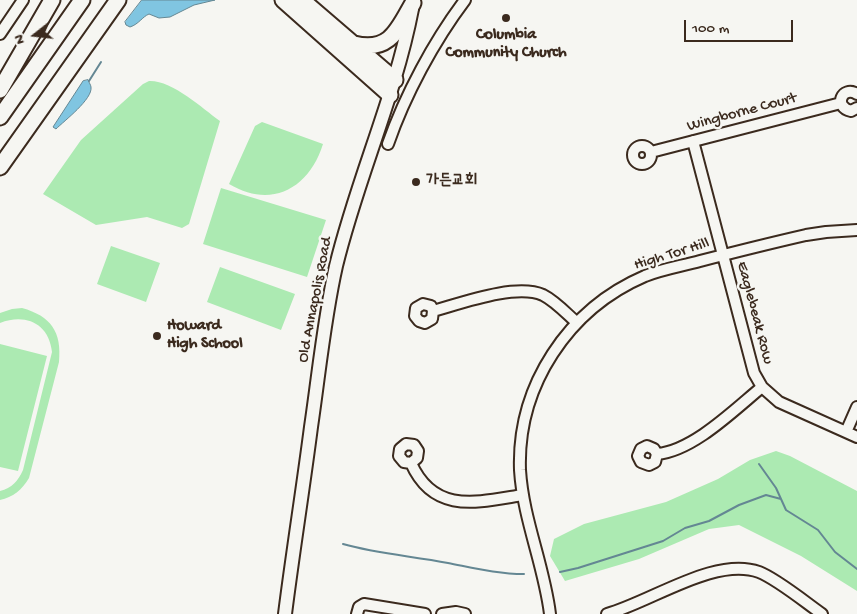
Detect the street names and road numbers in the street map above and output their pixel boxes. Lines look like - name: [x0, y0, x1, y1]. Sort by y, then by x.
- street label: Wingborne Court: [685, 89, 799, 137]
- street label: High Tor Hill: [632, 234, 712, 276]
- street label: Old Annapolis Road: [294, 236, 338, 364]
- street label: Eaglebeak Row: [731, 260, 777, 366]

